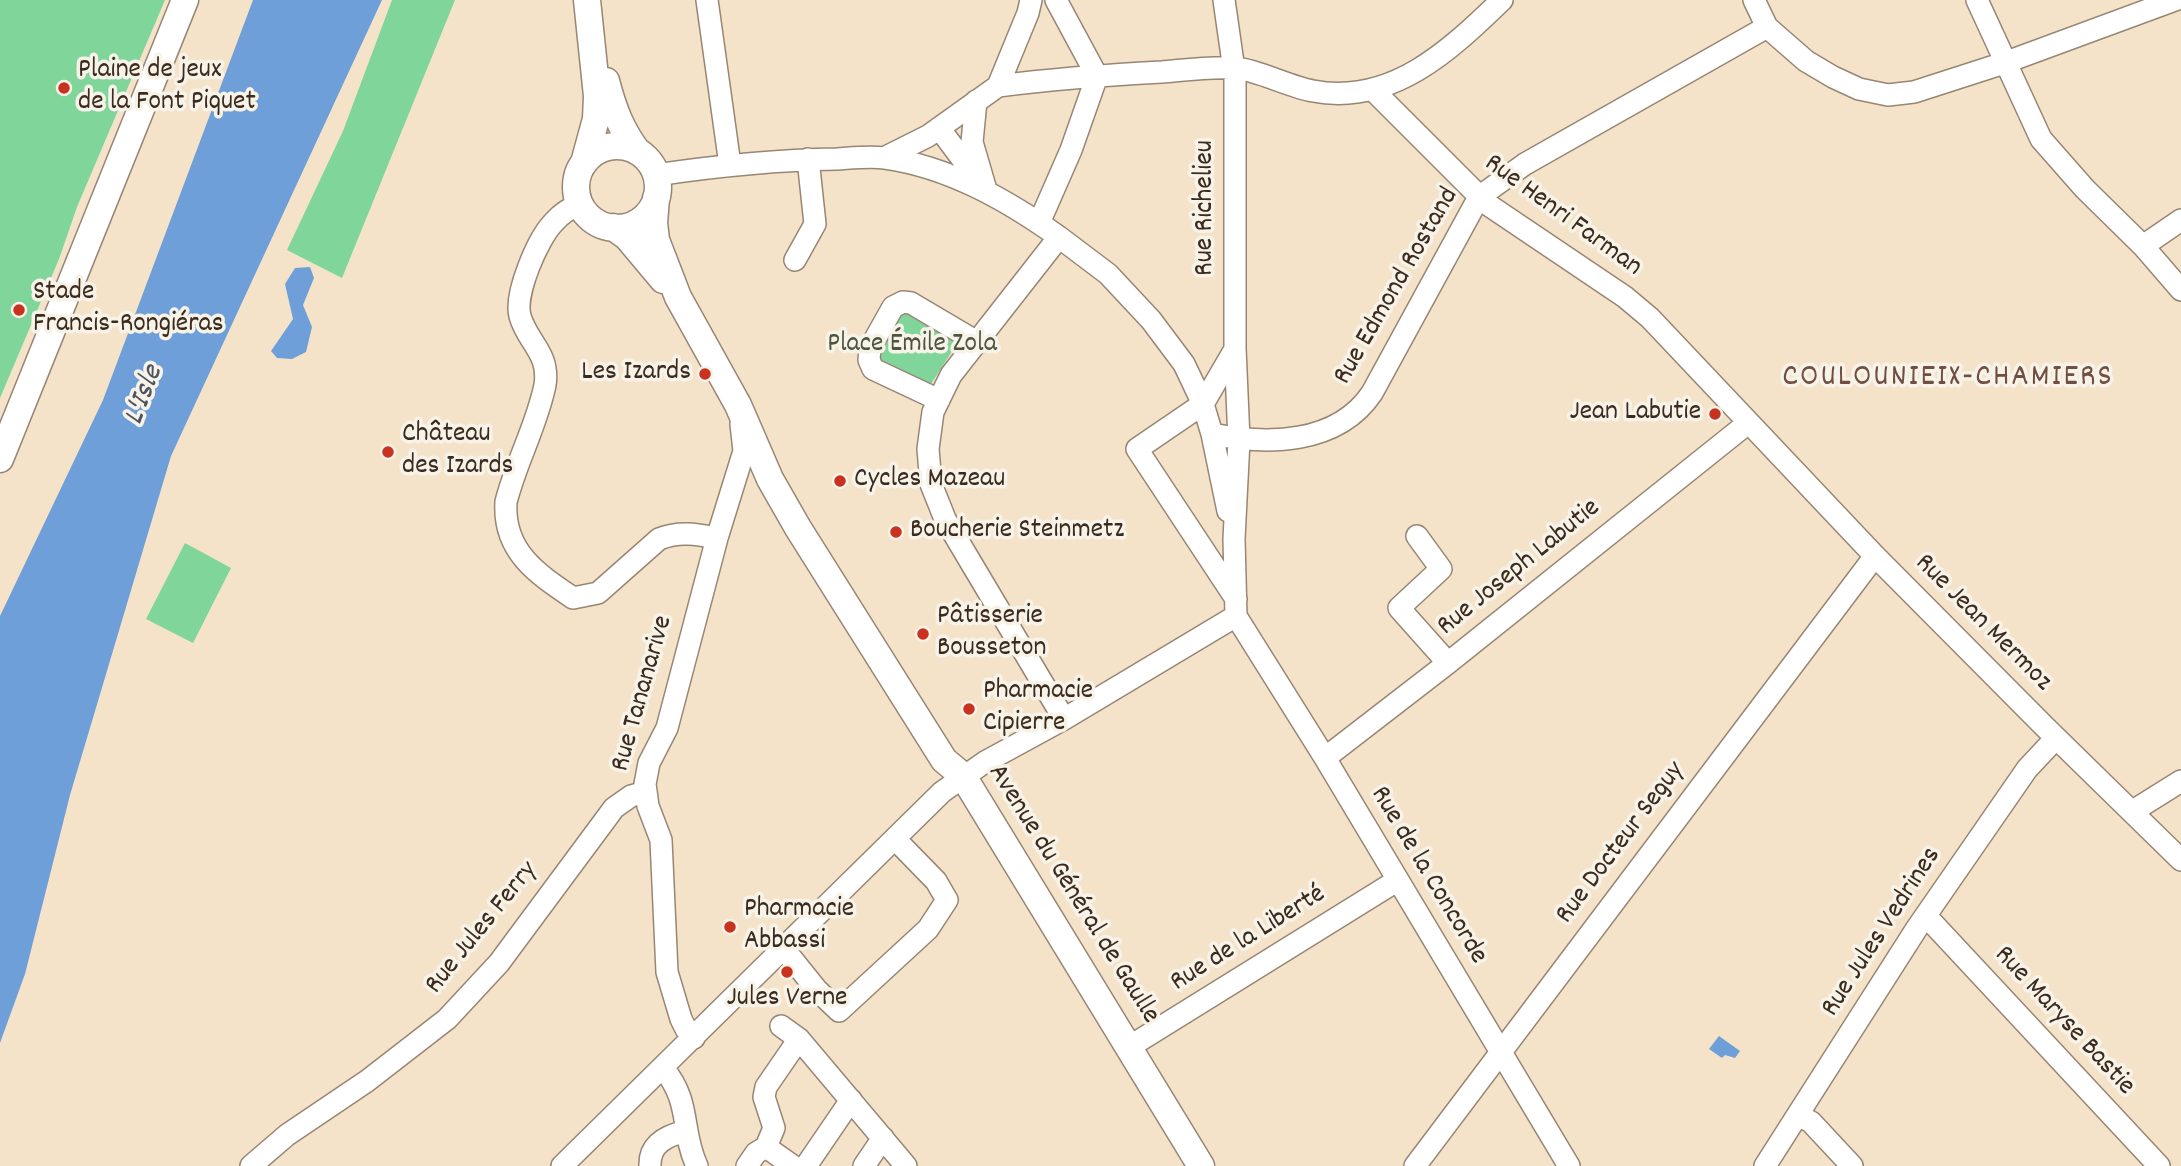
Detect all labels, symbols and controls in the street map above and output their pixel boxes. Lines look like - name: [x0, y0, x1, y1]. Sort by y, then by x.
- place label: Plaine de jeux de la Font Piquet: [78, 55, 256, 121]
- marker: Plaine de jeux de la Font Piquet: [56, 80, 72, 96]
- street label: Rue Richelieu: [1190, 140, 1224, 276]
- street label: Rue Henri Farman: [1476, 148, 1648, 286]
- street label: Rue Edmond Rostand: [1328, 183, 1468, 391]
- place label: Stade Francis-Rongiéras: [33, 277, 223, 343]
- marker: Stade Francis-Rongiéras: [11, 302, 27, 318]
- park label: Place Émile Zola: [827, 329, 997, 363]
- place label: Les Izards: [581, 357, 691, 391]
- water label: L'Isle: [118, 361, 174, 431]
- district label: COULOUNIEIX-CHAMIERS: [1785, 361, 2111, 399]
- marker: Les Izards: [697, 366, 713, 382]
- place label: Jean Labutie: [1569, 397, 1701, 431]
- marker: Jean Labutie: [1707, 406, 1723, 422]
- place label: Château des Izards: [402, 419, 513, 485]
- marker: Château des Izards: [380, 444, 396, 460]
- place label: Cycles Mazeau: [854, 464, 1005, 498]
- marker: Cycles Mazeau: [832, 473, 848, 489]
- street label: Rue Joseph Labutie: [1432, 493, 1608, 645]
- place label: Boucherie Steinmetz: [910, 515, 1124, 549]
- marker: Boucherie Steinmetz: [888, 524, 904, 540]
- street label: Rue Jean Mermoz: [1906, 548, 2058, 700]
- place label: Pâtisserie Bousseton: [937, 601, 1046, 667]
- street label: Rue Tananarive: [606, 612, 682, 776]
- marker: Pâtisserie Bousseton: [915, 626, 931, 642]
- place label: Pharmacie Cipierre: [983, 676, 1093, 742]
- marker: Pharmacie Cipierre: [961, 701, 977, 717]
- street label: Rue Docteur Seguy: [1550, 756, 1694, 932]
- street label: Avenue du Général de Gaulle: [978, 759, 1166, 1031]
- street label: Rue de la Concorde: [1361, 781, 1493, 971]
- street label: Rue Jules Vedrines: [1816, 842, 1950, 1024]
- street label: Rue Jules Ferry: [419, 856, 547, 1002]
- street label: Rue de la Liberté: [1165, 879, 1333, 1001]
- place label: Pharmacie Abbassi: [744, 894, 854, 960]
- marker: Pharmacie Abbassi: [722, 919, 738, 935]
- street label: Rue Maryse Bastie: [1985, 940, 2141, 1104]
- marker: Jules Verne: [779, 964, 795, 980]
- place label: Jules Verne: [727, 983, 847, 1017]

